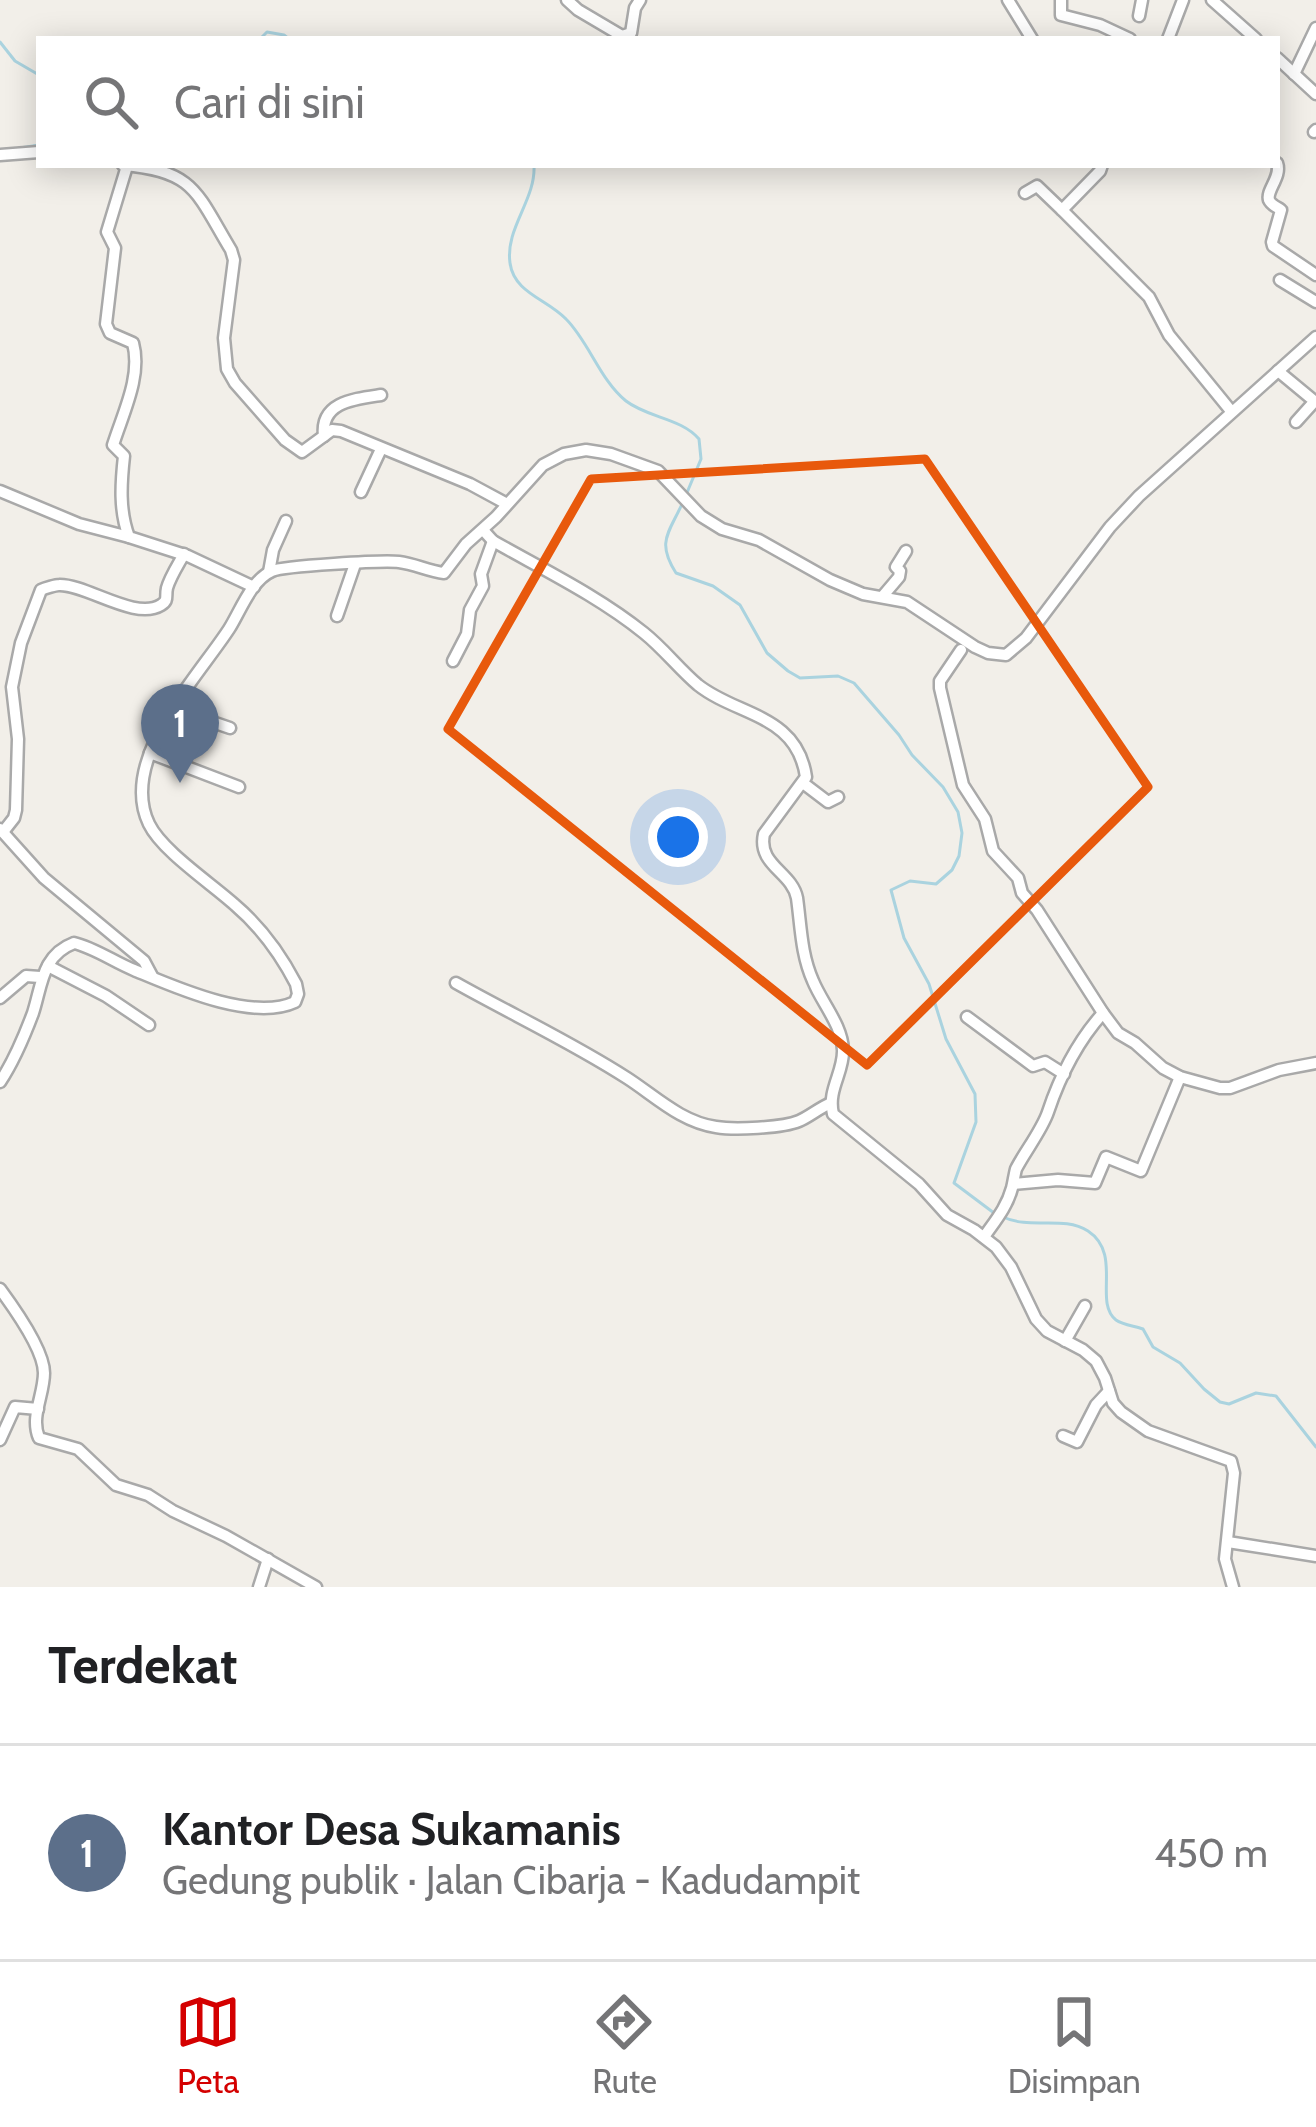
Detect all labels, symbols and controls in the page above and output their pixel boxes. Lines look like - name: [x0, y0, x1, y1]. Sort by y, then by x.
- search box: [36, 36, 1280, 168]
- icon: search: [78, 69, 144, 135]
- text: Cari di sini: [174, 75, 365, 129]
- pin: 1: [141, 684, 219, 783]
- your location: [648, 807, 708, 867]
- text: Terdekat: [48, 1634, 238, 1696]
- text: Kantor Desa Sukamanis: [162, 1802, 621, 1856]
- text: 1: [80, 1829, 94, 1877]
- text: 450 m: [1154, 1829, 1268, 1877]
- text: Gedung publik · Jalan Cibarja - Kadudampit: [162, 1856, 860, 1904]
- tab: Peta: [175, 1989, 241, 2101]
- tab: Rute: [591, 1989, 657, 2101]
- tab: Disimpan: [1008, 1989, 1141, 2101]

